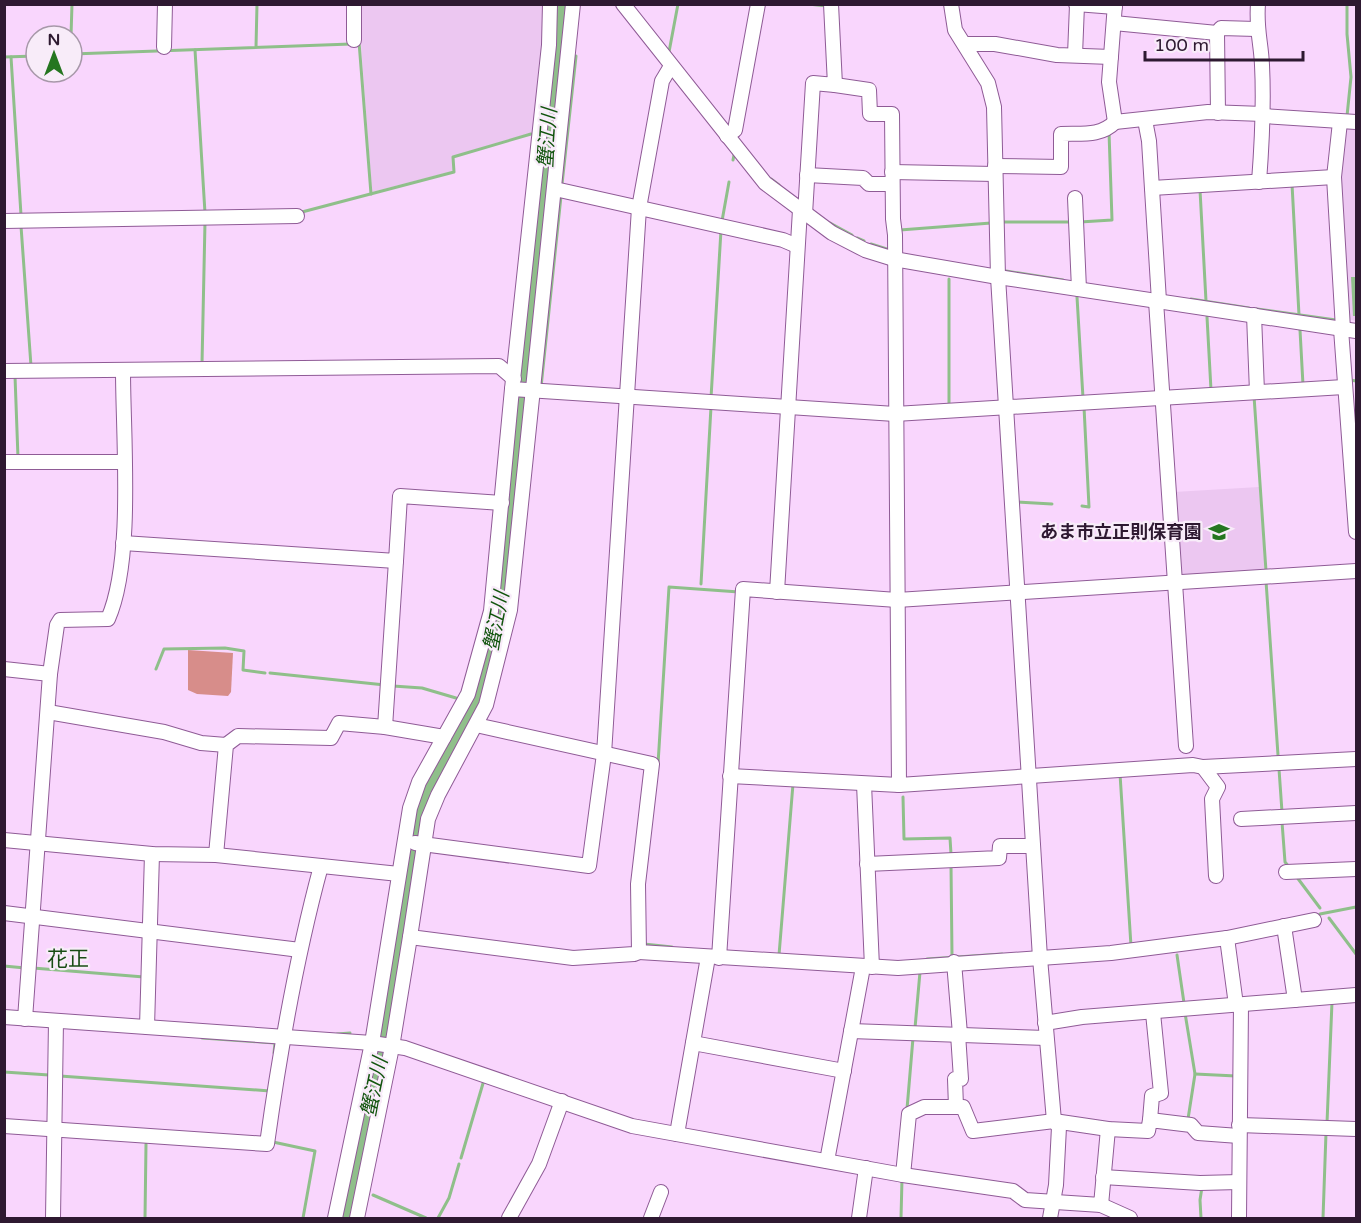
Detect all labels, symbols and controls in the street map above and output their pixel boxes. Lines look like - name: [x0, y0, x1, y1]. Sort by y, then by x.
- north arrow: [24, 24, 84, 84]
- scale bar: [1145, 24, 1302, 62]
- text: N: [48, 30, 60, 50]
- text: 100 m: [1154, 34, 1209, 56]
- water label: 蟹江川: [534, 105, 562, 169]
- school or university icon: あま市立正則保育園: [1207, 520, 1231, 544]
- place label: あま市立正則保育園: [1040, 521, 1202, 543]
- water label: 蟹江川: [479, 587, 515, 653]
- district label: 花正: [47, 947, 89, 972]
- water label: 蟹江川: [357, 1053, 393, 1119]

